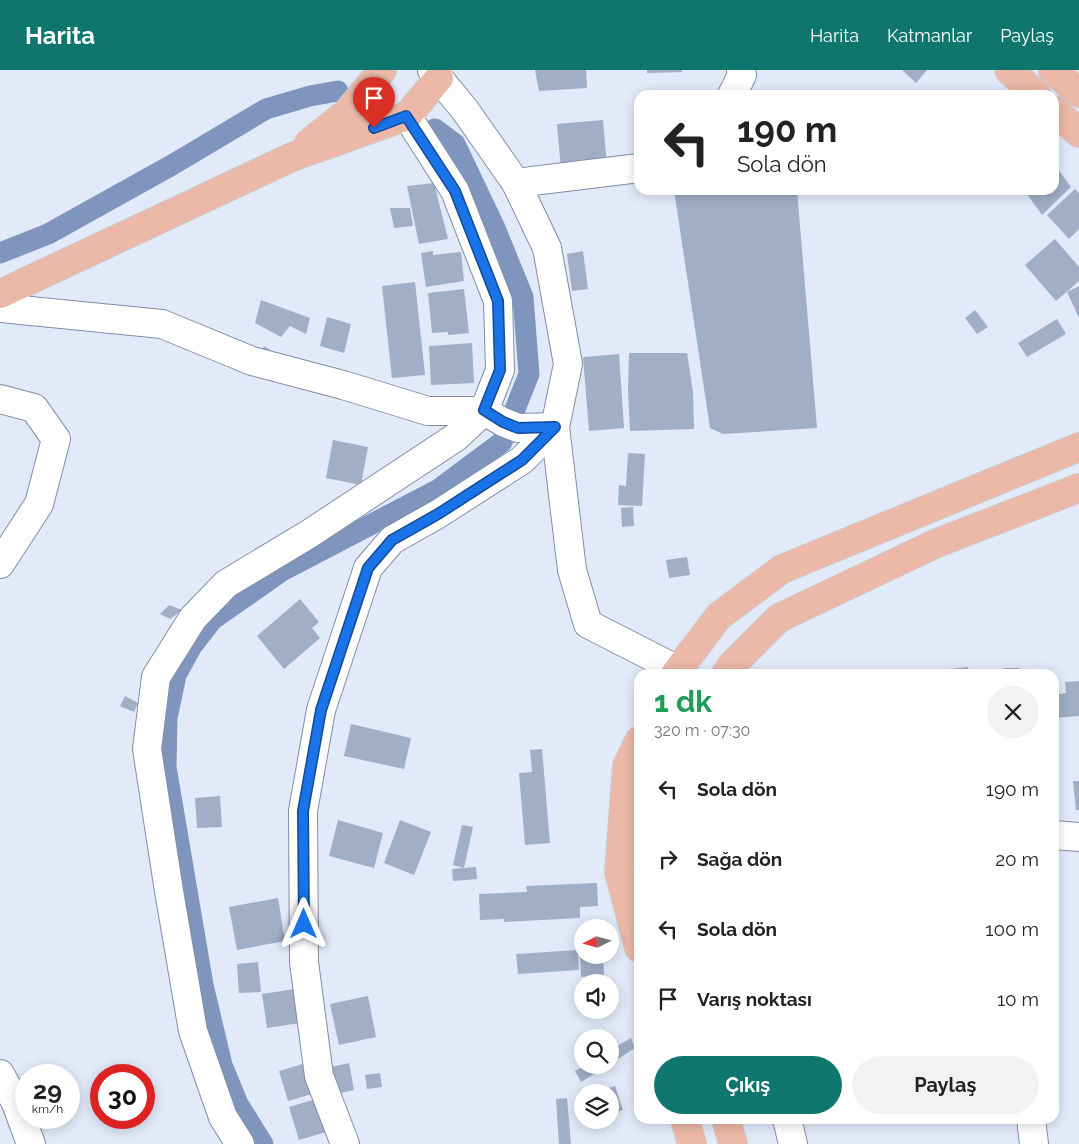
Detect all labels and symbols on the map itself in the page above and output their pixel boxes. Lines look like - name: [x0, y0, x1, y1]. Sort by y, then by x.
- pin: [353, 77, 395, 128]
- position arrow: [277, 897, 329, 949]
- north arrow: [574, 919, 619, 964]
- speed limit sign: 30: [90, 1064, 155, 1129]

